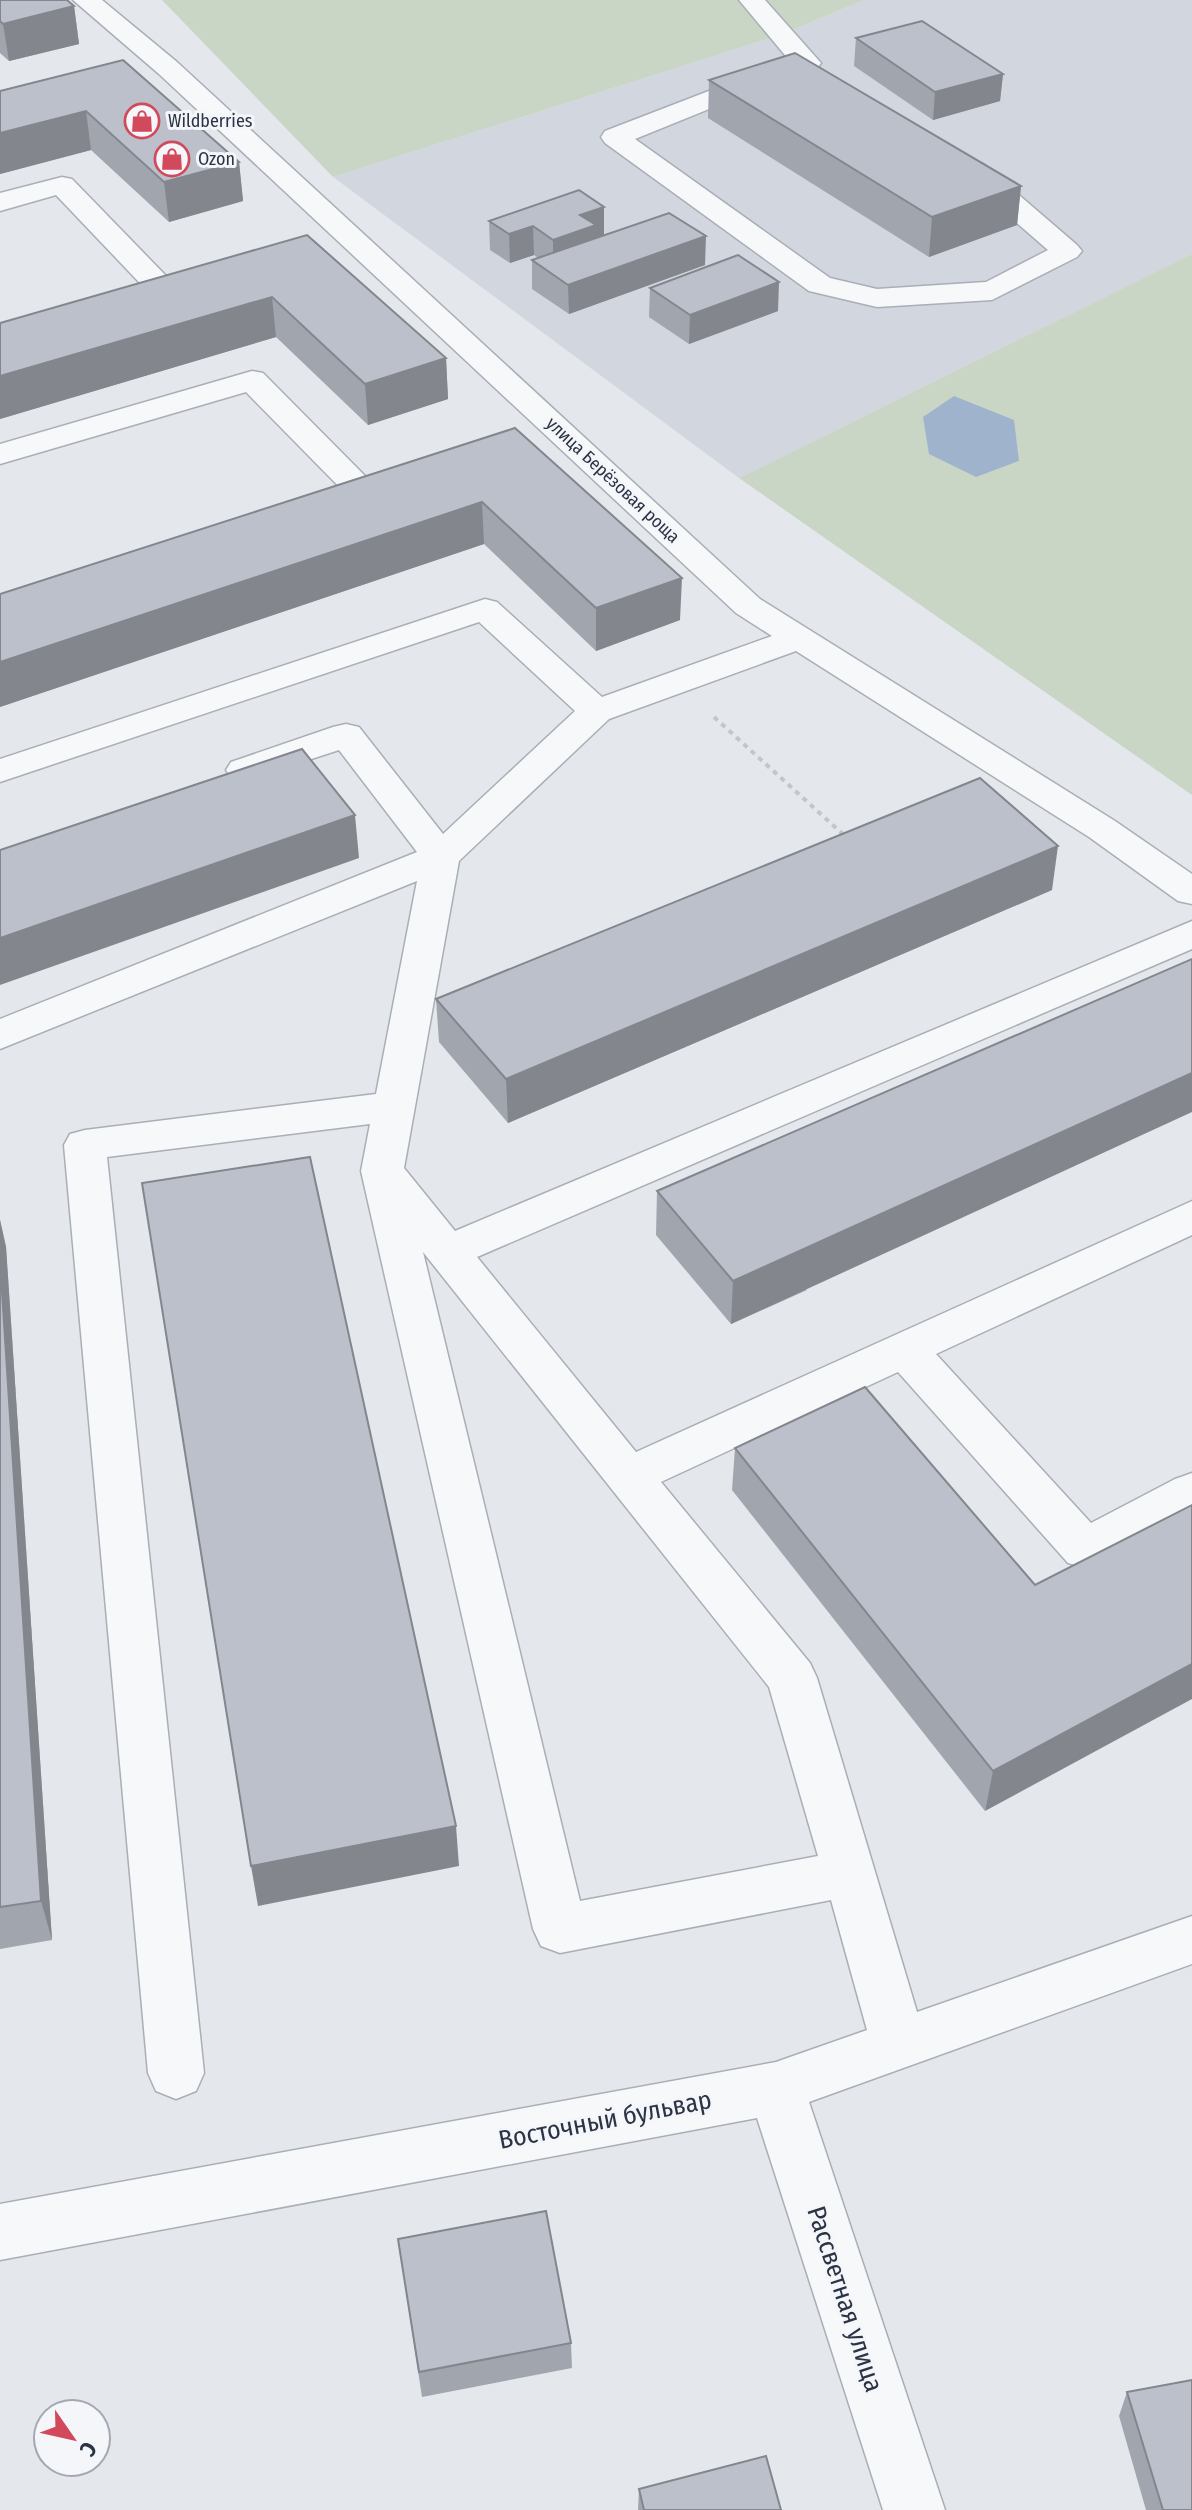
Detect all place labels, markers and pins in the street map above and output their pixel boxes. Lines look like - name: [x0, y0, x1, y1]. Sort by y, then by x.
- shop icon: Wildberries: [123, 102, 161, 140]
- place label: Wildberries: [168, 110, 253, 132]
- shop icon: Ozon: [153, 140, 191, 178]
- place label: Ozon: [198, 148, 235, 170]

